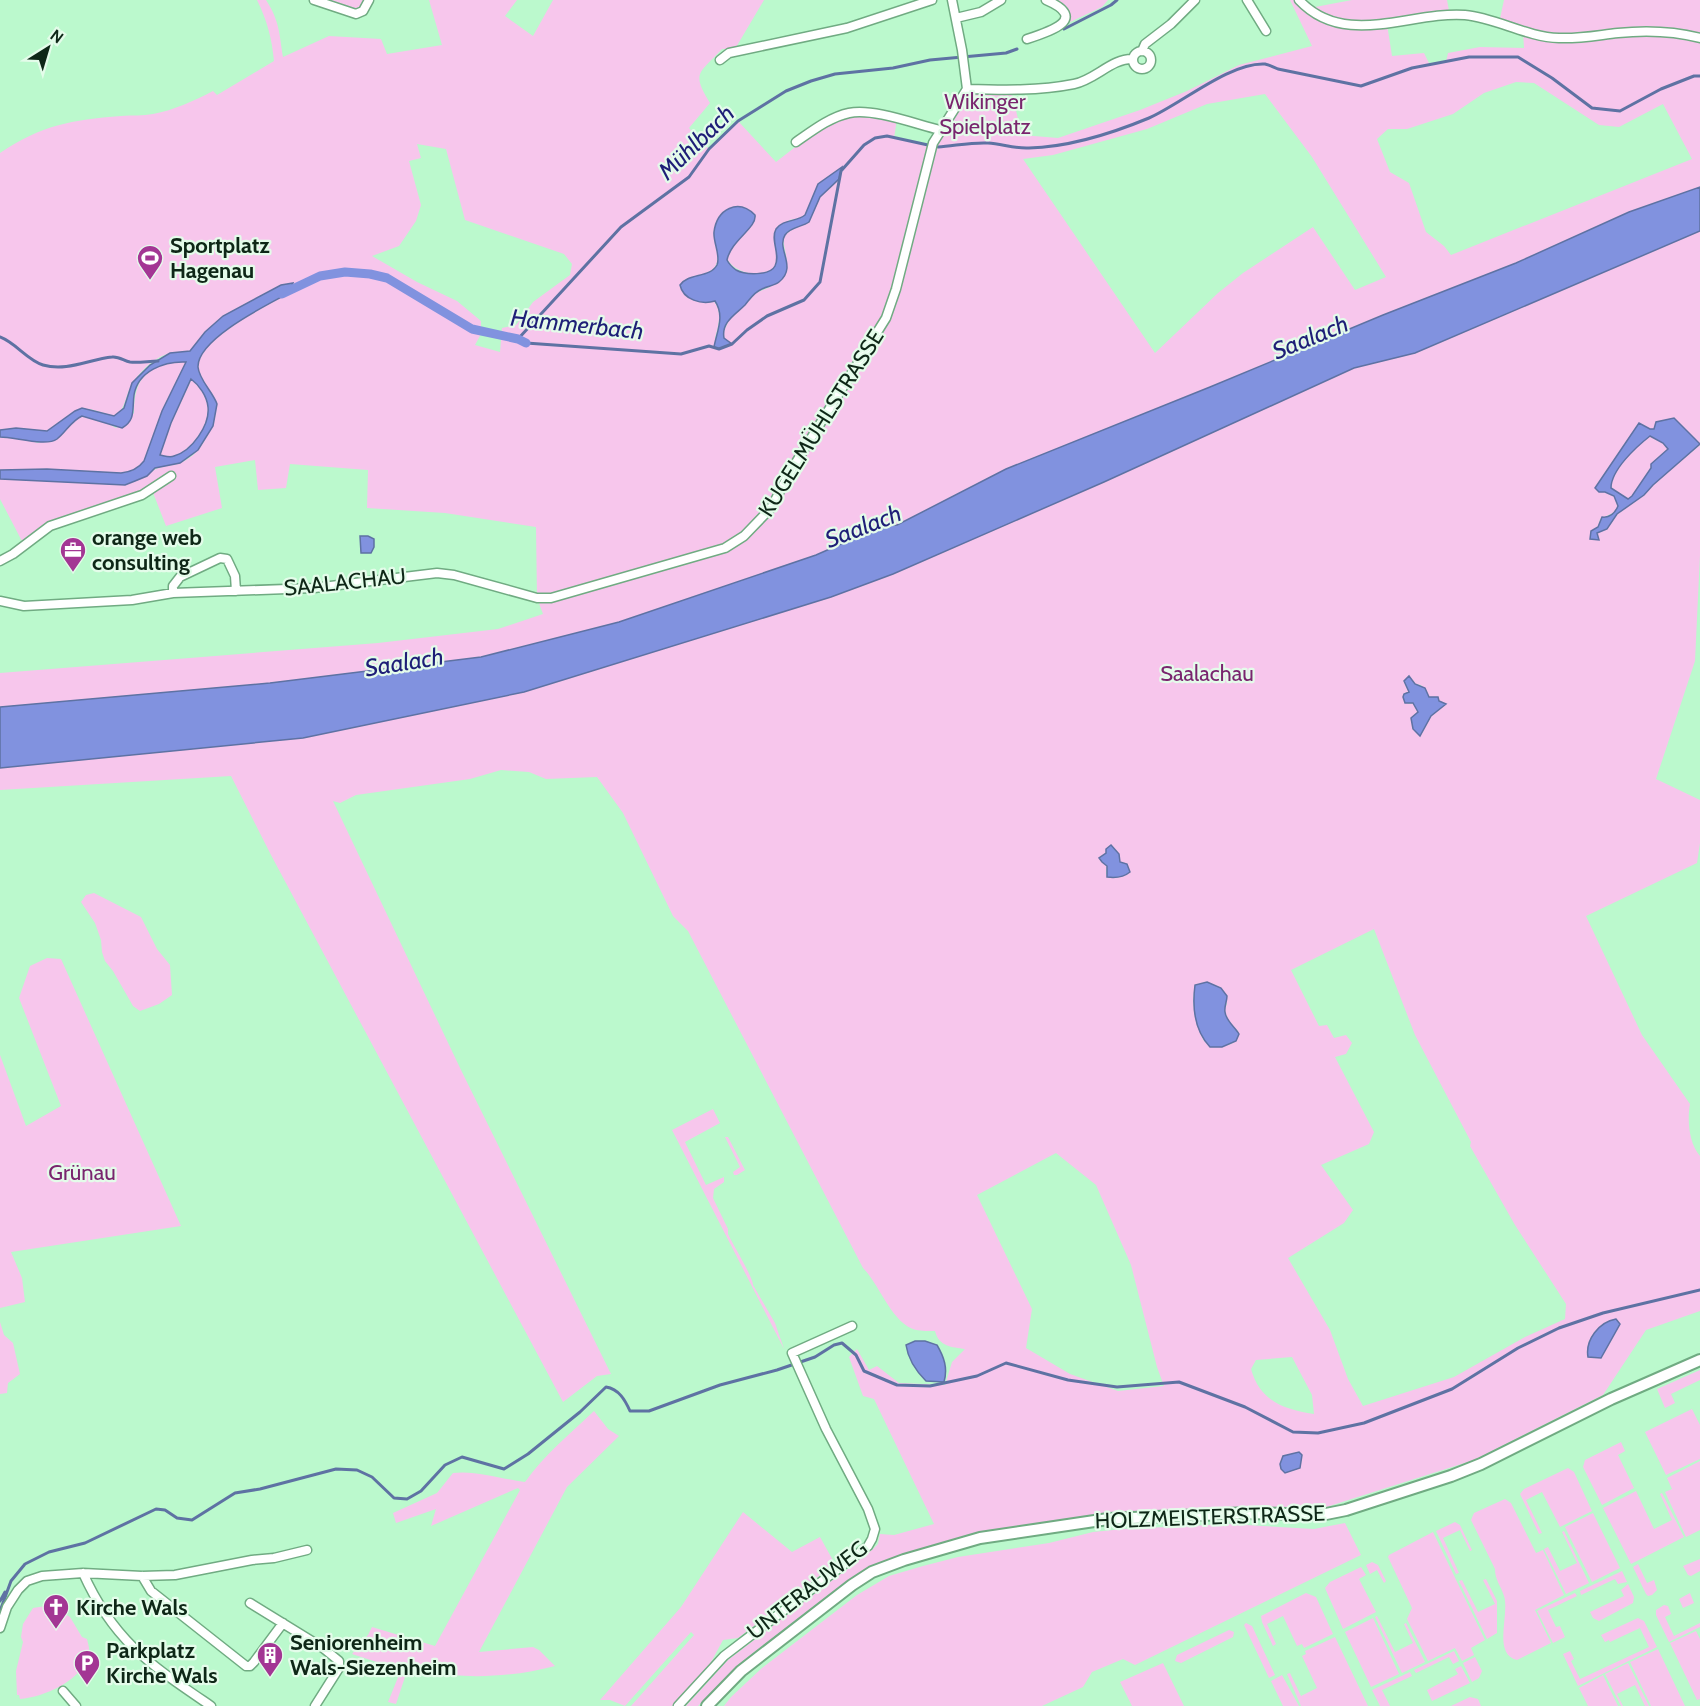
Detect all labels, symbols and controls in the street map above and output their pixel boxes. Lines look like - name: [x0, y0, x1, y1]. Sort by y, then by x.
- north arrow: [18, 18, 78, 78]
- text: N: [46, 25, 67, 47]
- park label: Wikinger Spielplatz: [939, 88, 1031, 140]
- water label: Mühlbach: [651, 99, 740, 186]
- place label: Sportplatz Hagenau: [170, 232, 270, 284]
- sports icon: Sportplatz Hagenau: [135, 243, 165, 281]
- water label: Hammerbach: [509, 303, 645, 345]
- water label: Saalach: [1268, 309, 1352, 365]
- street label: KUGELMÜHLSTRASSE: [752, 324, 890, 522]
- water label: Saalach: [821, 498, 905, 554]
- place label: orange web consulting: [92, 524, 202, 576]
- office icon: orange web consulting: [58, 535, 88, 573]
- street label: SAALACHAU: [283, 562, 407, 602]
- water label: Saalach: [363, 641, 445, 683]
- park label: Saalachau: [1160, 660, 1254, 687]
- park label: Grünau: [48, 1159, 116, 1186]
- street label: HOLZMEISTERSTRASSE: [1094, 1499, 1326, 1535]
- street label: UNTERAUWEG: [741, 1535, 873, 1645]
- church icon: Kirche Wals: [41, 1592, 71, 1630]
- place label: Kirche Wals: [76, 1594, 188, 1621]
- place label: Seniorenheim Wals-Siezenheim: [290, 1629, 456, 1681]
- place label: Parkplatz Kirche Wals: [106, 1637, 218, 1689]
- building icon: Seniorenheim Wals-Siezenheim: [255, 1640, 285, 1678]
- parking icon: Parkplatz Kirche Wals: [72, 1648, 102, 1686]

